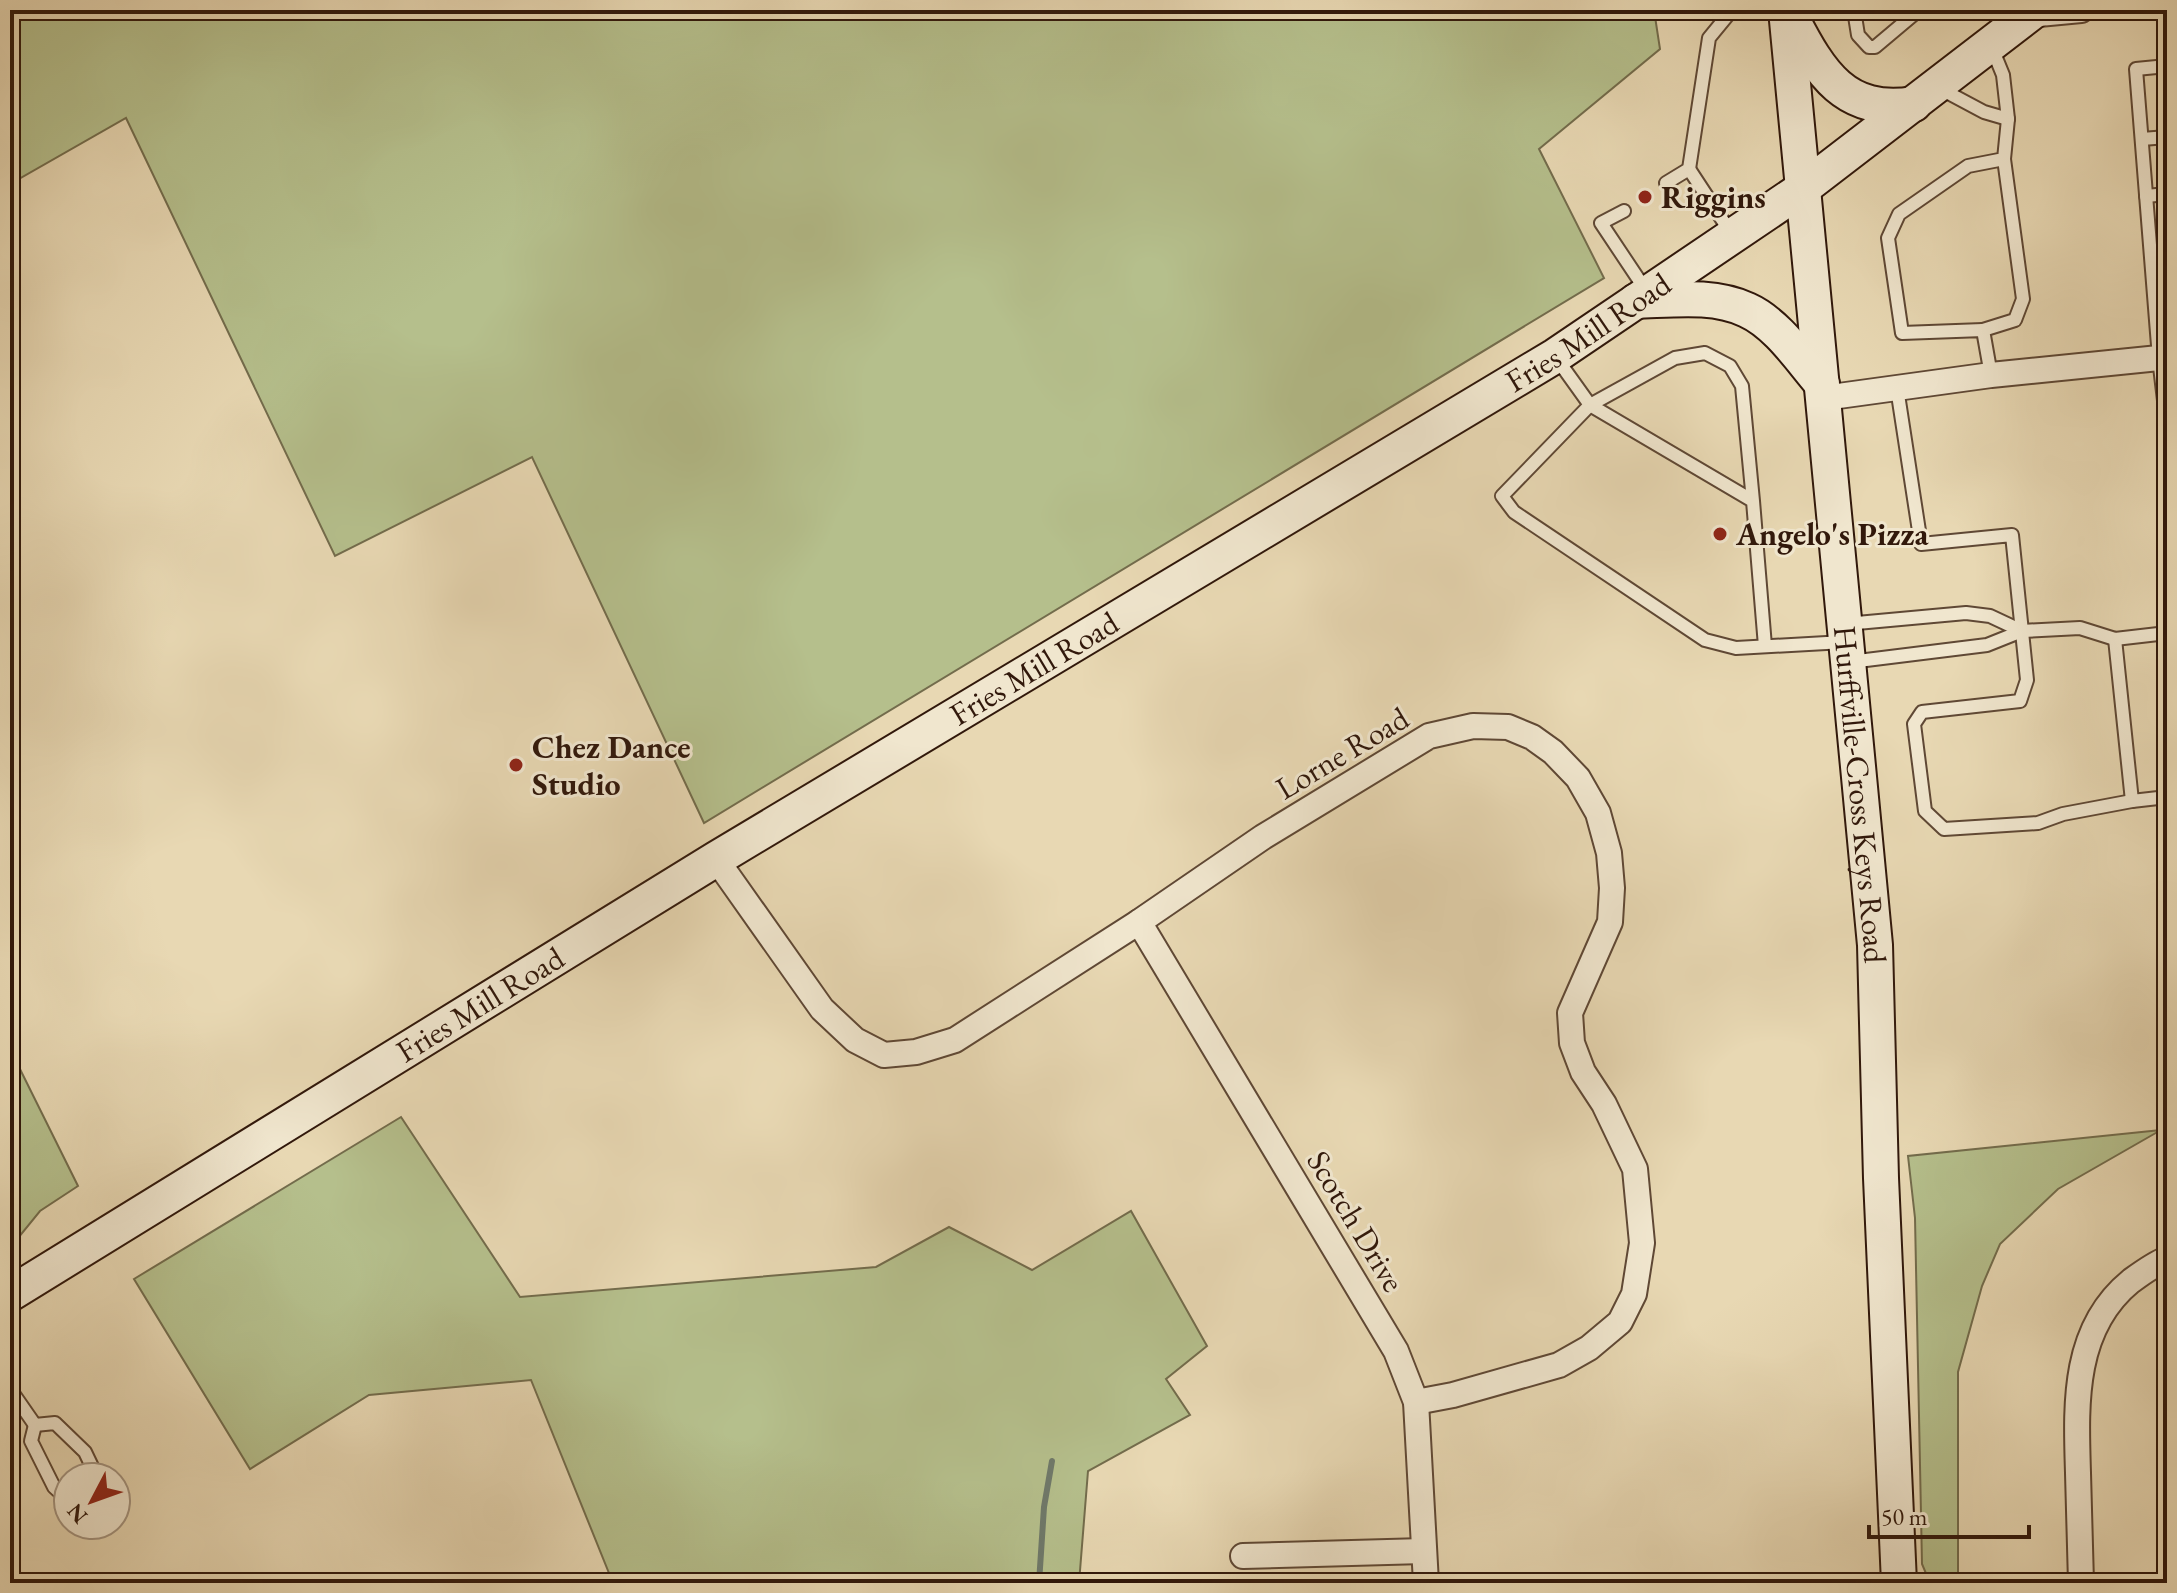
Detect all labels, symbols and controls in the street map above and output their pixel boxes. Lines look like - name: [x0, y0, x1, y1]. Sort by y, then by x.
- place label: Riggins: [1661, 176, 1766, 218]
- marker: Riggins: [1636, 188, 1654, 206]
- street label: Fries Mill Road: [1498, 262, 1680, 402]
- place label: Angelo's Pizza: [1735, 513, 1929, 555]
- marker: Angelo's Pizza: [1711, 525, 1729, 543]
- street label: Fries Mill Road: [942, 601, 1127, 735]
- street label: Hurffville-Cross Keys Road: [1824, 624, 1896, 965]
- street label: Lorne Road: [1268, 696, 1417, 809]
- place label: Chez Dance Studio: [532, 726, 691, 805]
- marker: Chez Dance Studio: [507, 756, 525, 774]
- street label: Fries Mill Road: [388, 936, 572, 1072]
- street label: Scotch Drive: [1297, 1143, 1415, 1299]
- north arrow: [52, 1461, 132, 1541]
- scale bar: [1869, 1489, 2029, 1539]
- text: N: [60, 1497, 94, 1530]
- text: 50 m: [1881, 1501, 1928, 1532]

